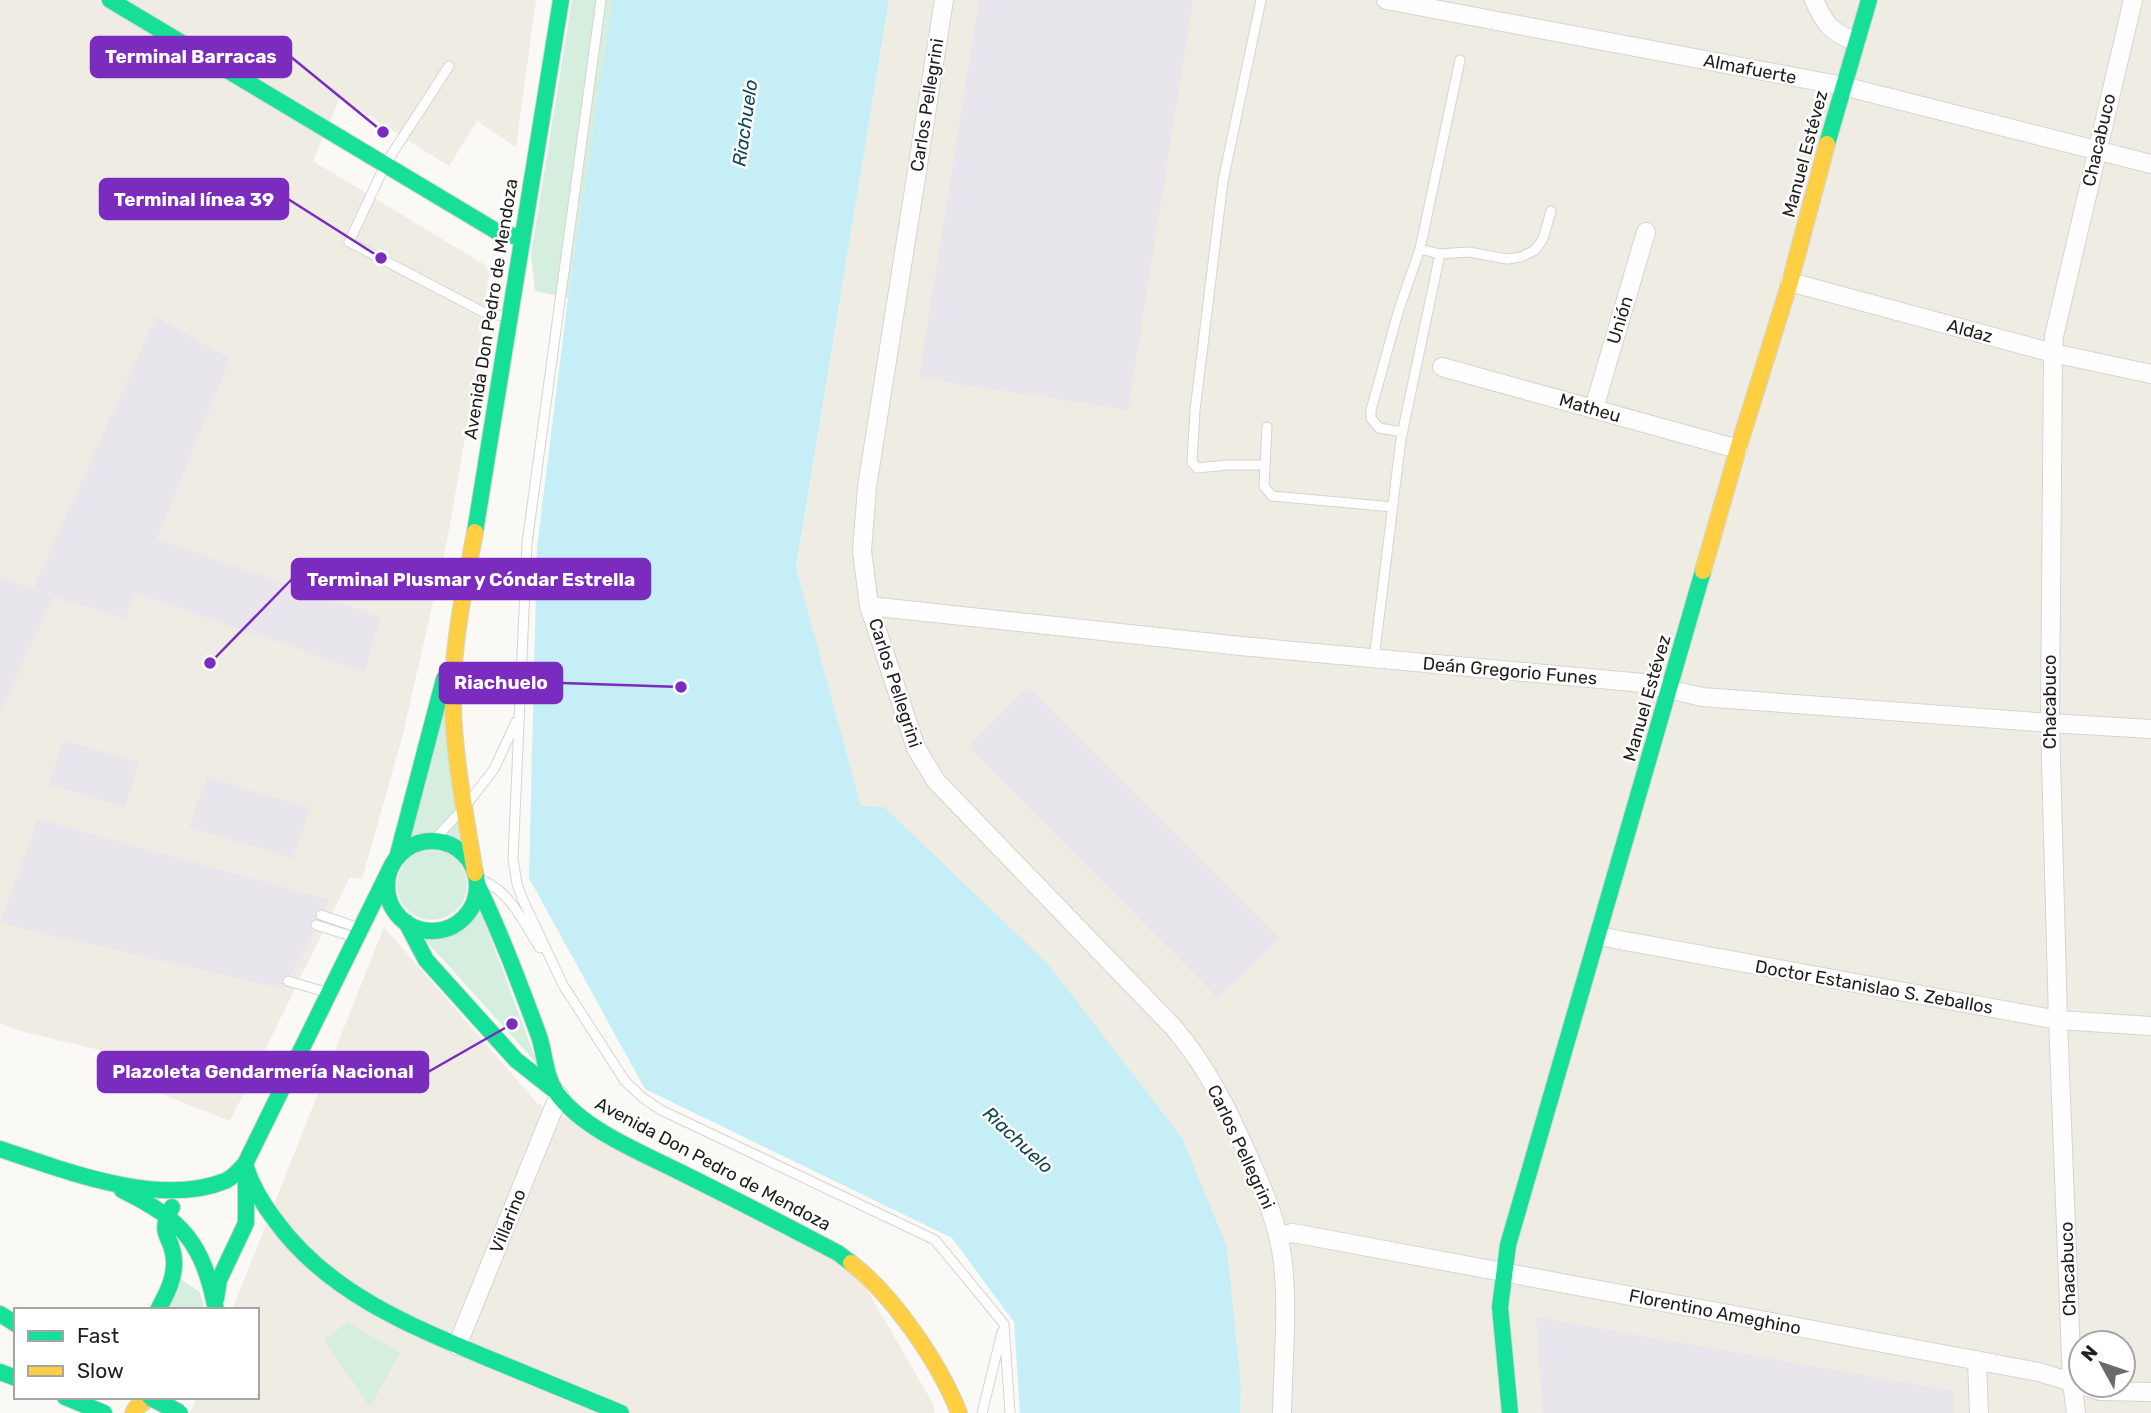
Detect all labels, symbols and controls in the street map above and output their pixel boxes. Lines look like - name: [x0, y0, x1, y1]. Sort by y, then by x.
- callout: Terminal Barracas: [91, 37, 291, 77]
- street label: Carlos Pellegrini: [906, 37, 948, 173]
- text: Terminal Barracas: [105, 45, 277, 68]
- street label: Almafuerte: [1702, 49, 1798, 89]
- water label: Riachuelo: [728, 78, 763, 168]
- street label: Manuel Estévez: [1777, 88, 1833, 220]
- street label: Chacabuco: [2078, 91, 2120, 189]
- street label: Avenida Don Pedro de Mendoza: [460, 177, 522, 441]
- callout: Terminal línea 39: [100, 179, 288, 219]
- text: Terminal línea 39: [114, 188, 274, 211]
- street label: Unión: [1602, 293, 1638, 347]
- street label: Aldaz: [1945, 314, 1995, 348]
- street label: Matheu: [1557, 389, 1623, 427]
- callout: Terminal Plusmar y Cóndar Estrella: [292, 559, 650, 599]
- text: Terminal Plusmar y Cóndar Estrella: [307, 568, 635, 591]
- street label: Carlos Pellegrini: [864, 616, 926, 750]
- street label: Manuel Estévez: [1618, 632, 1676, 764]
- street label: Deán Gregorio Funes: [1422, 652, 1598, 690]
- street label: Chacabuco: [2039, 655, 2061, 749]
- callout: Riachuelo: [440, 663, 562, 703]
- text: Riachuelo: [454, 671, 548, 694]
- street label: Doctor Estanislao S. Zeballos: [1753, 955, 1995, 1019]
- callout: Plazoleta Gendarmería Nacional: [98, 1052, 428, 1092]
- text: Plazoleta Gendarmería Nacional: [112, 1060, 414, 1083]
- street label: Carlos Pellegrini: [1203, 1081, 1279, 1213]
- street label: Avenida Don Pedro de Mendoza: [591, 1092, 835, 1236]
- water label: Riachuelo: [978, 1102, 1058, 1178]
- street label: Villarino: [485, 1186, 531, 1256]
- street label: Chacabuco: [2055, 1221, 2081, 1317]
- street label: Florentino Ameghino: [1627, 1285, 1803, 1339]
- legend: [14, 1308, 259, 1399]
- text: Fast: [77, 1323, 119, 1348]
- north arrow: [2067, 1329, 2137, 1399]
- text: N: [2076, 1341, 2103, 1366]
- text: Slow: [77, 1358, 124, 1383]

